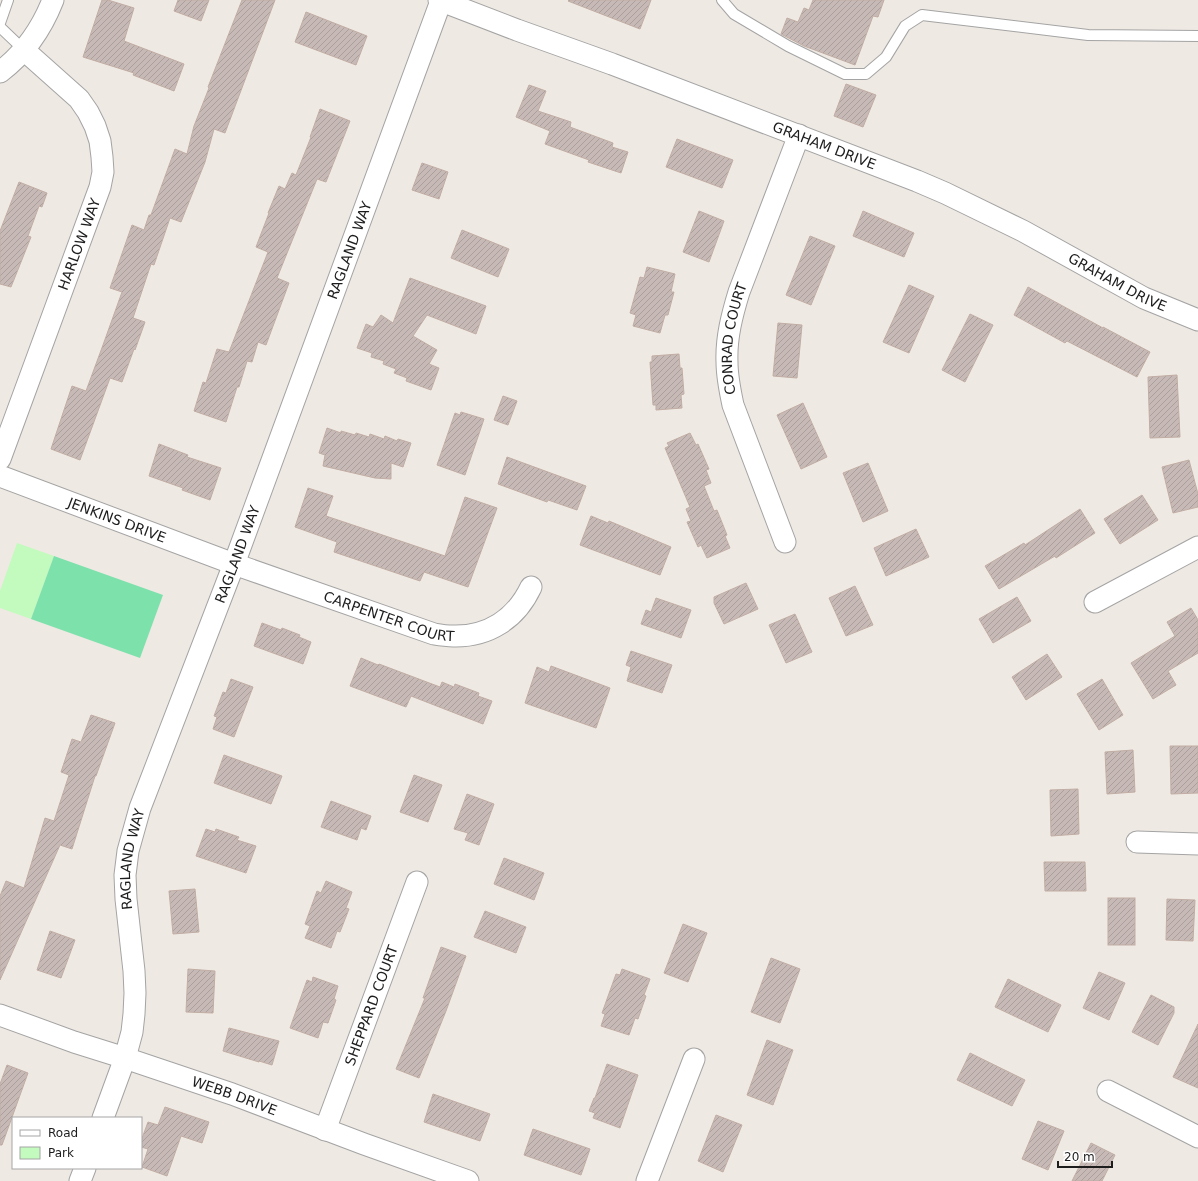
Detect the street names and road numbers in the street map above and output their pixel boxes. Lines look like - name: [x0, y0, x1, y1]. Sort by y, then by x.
- street label: GRAHAM DRIVE: [771, 118, 878, 173]
- street label: HARLOW WAY: [55, 196, 103, 292]
- street label: RAGLAND WAY: [324, 199, 375, 301]
- street label: GRAHAM DRIVE: [1065, 250, 1169, 314]
- street label: CONRAD COURT: [719, 280, 750, 396]
- street label: JENKINS DRIVE: [65, 494, 168, 546]
- street label: RAGLAND WAY: [212, 503, 263, 605]
- street label: CARPENTER COURT: [322, 588, 455, 644]
- street label: RAGLAND WAY: [117, 806, 148, 911]
- street label: SHEPPARD COURT: [342, 942, 401, 1068]
- street label: WEBB DRIVE: [190, 1073, 279, 1118]

